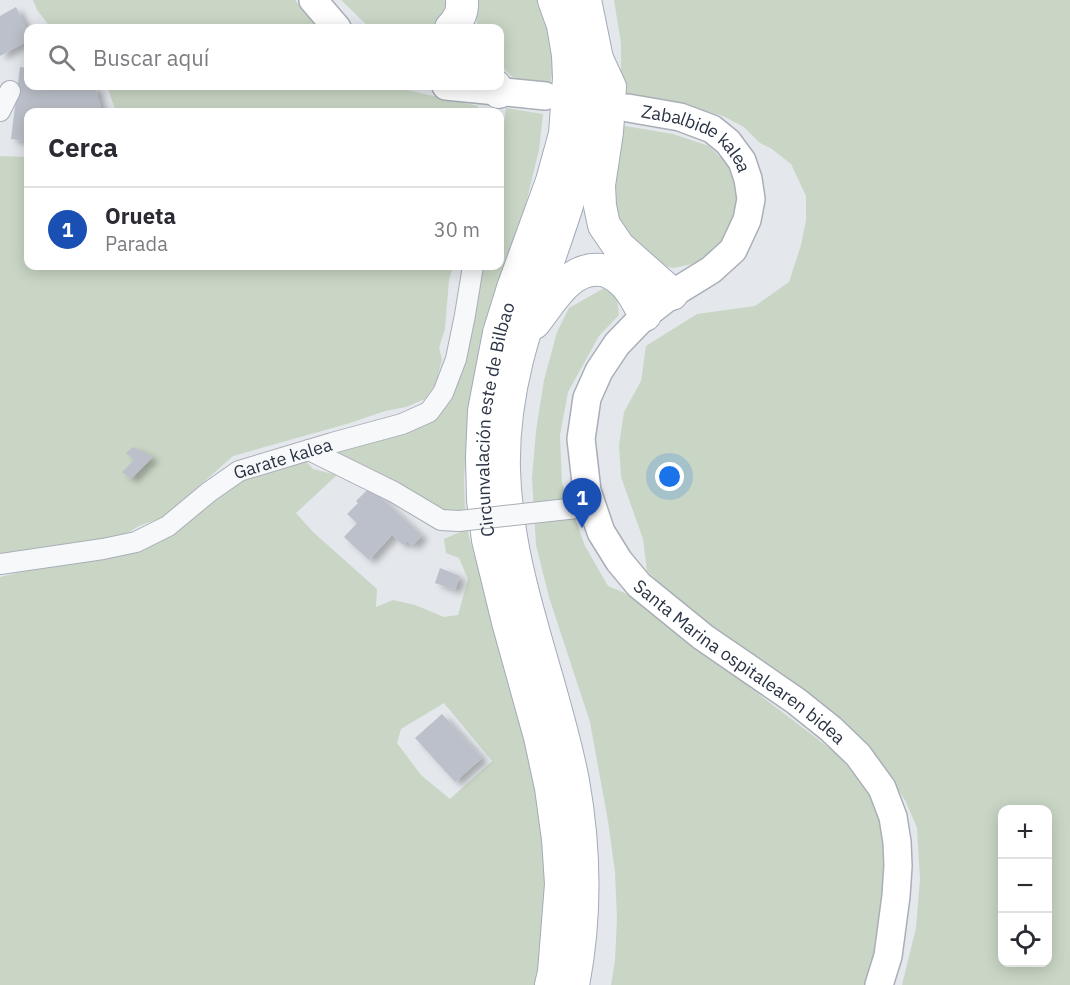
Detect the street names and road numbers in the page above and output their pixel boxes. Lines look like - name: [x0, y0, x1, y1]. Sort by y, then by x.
- street label: Zabalbide kalea: [640, 99, 756, 175]
- street label: Circunvalación este de Bilbao: [470, 299, 519, 538]
- street label: Garate kalea: [230, 432, 335, 484]
- street label: Santa Marina ospitalearen bidea: [629, 574, 851, 749]

